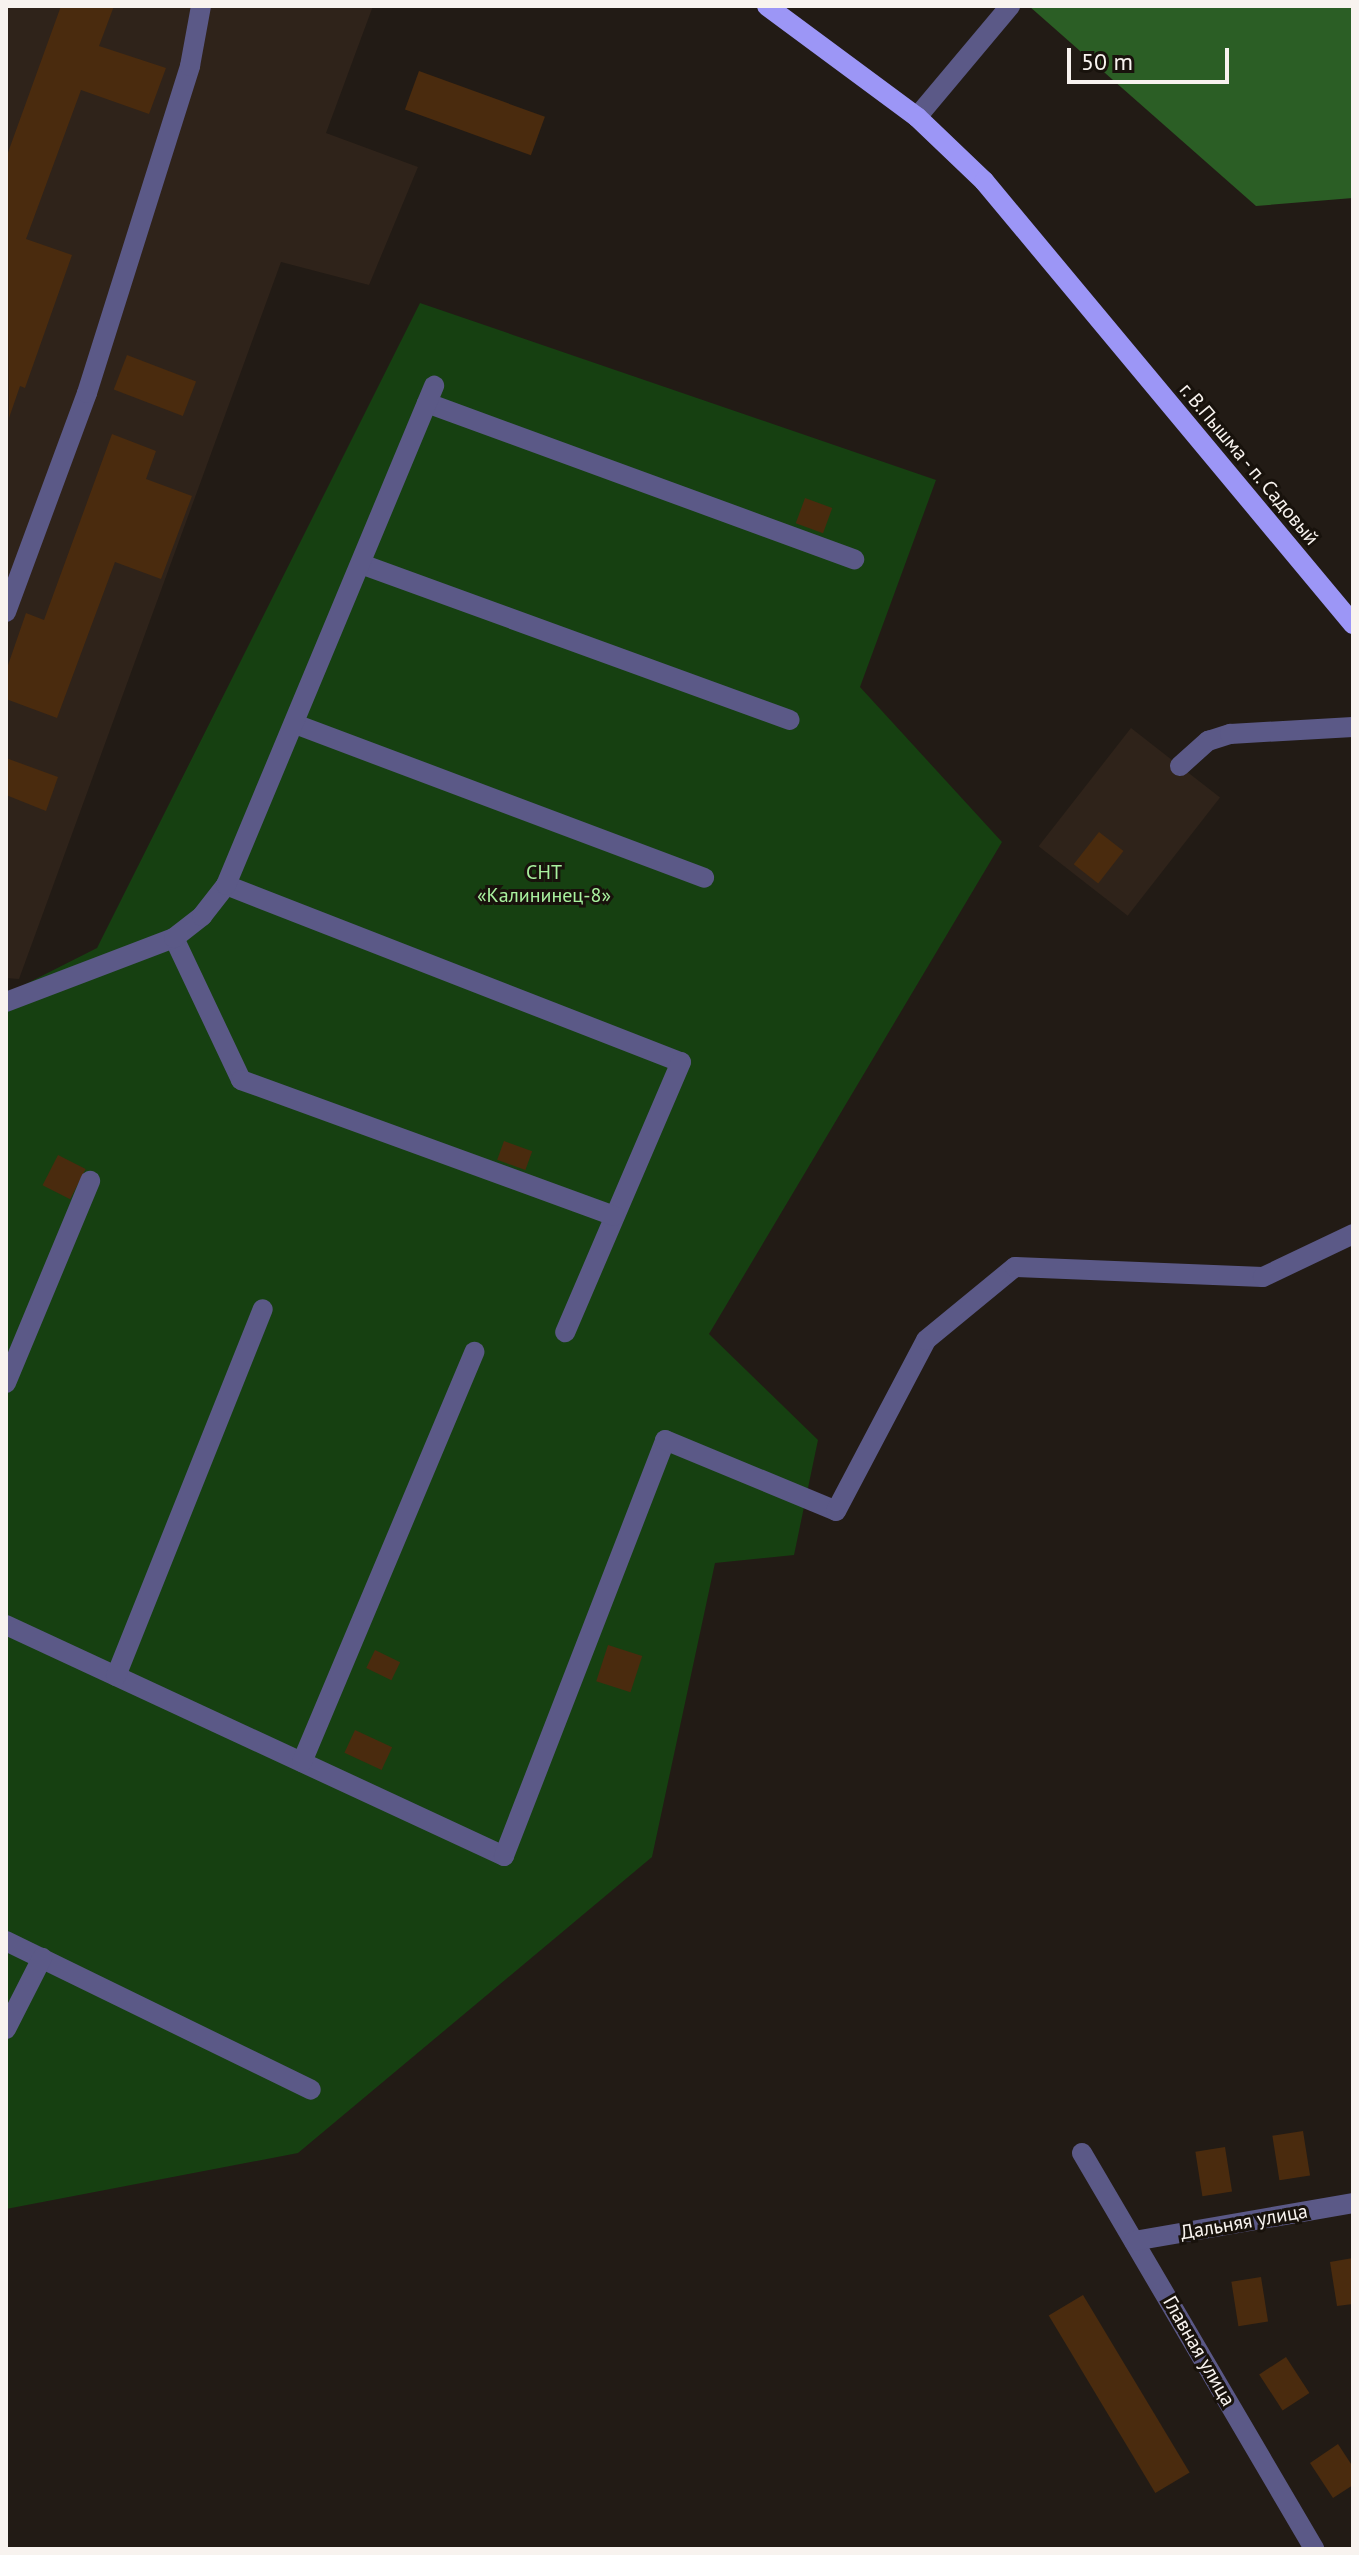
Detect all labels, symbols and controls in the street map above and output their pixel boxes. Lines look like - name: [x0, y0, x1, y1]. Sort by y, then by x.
- scale bar: [1071, 32, 1233, 82]
- text: 50 m: [1081, 46, 1133, 77]
- street label: г. В.Пышма - п. Садовый: [1172, 376, 1326, 552]
- park label: СНТ «Калининец-8»: [477, 861, 611, 908]
- street label: Дальняя улица: [1179, 2199, 1309, 2245]
- street label: Главная улица: [1158, 2292, 1240, 2410]

